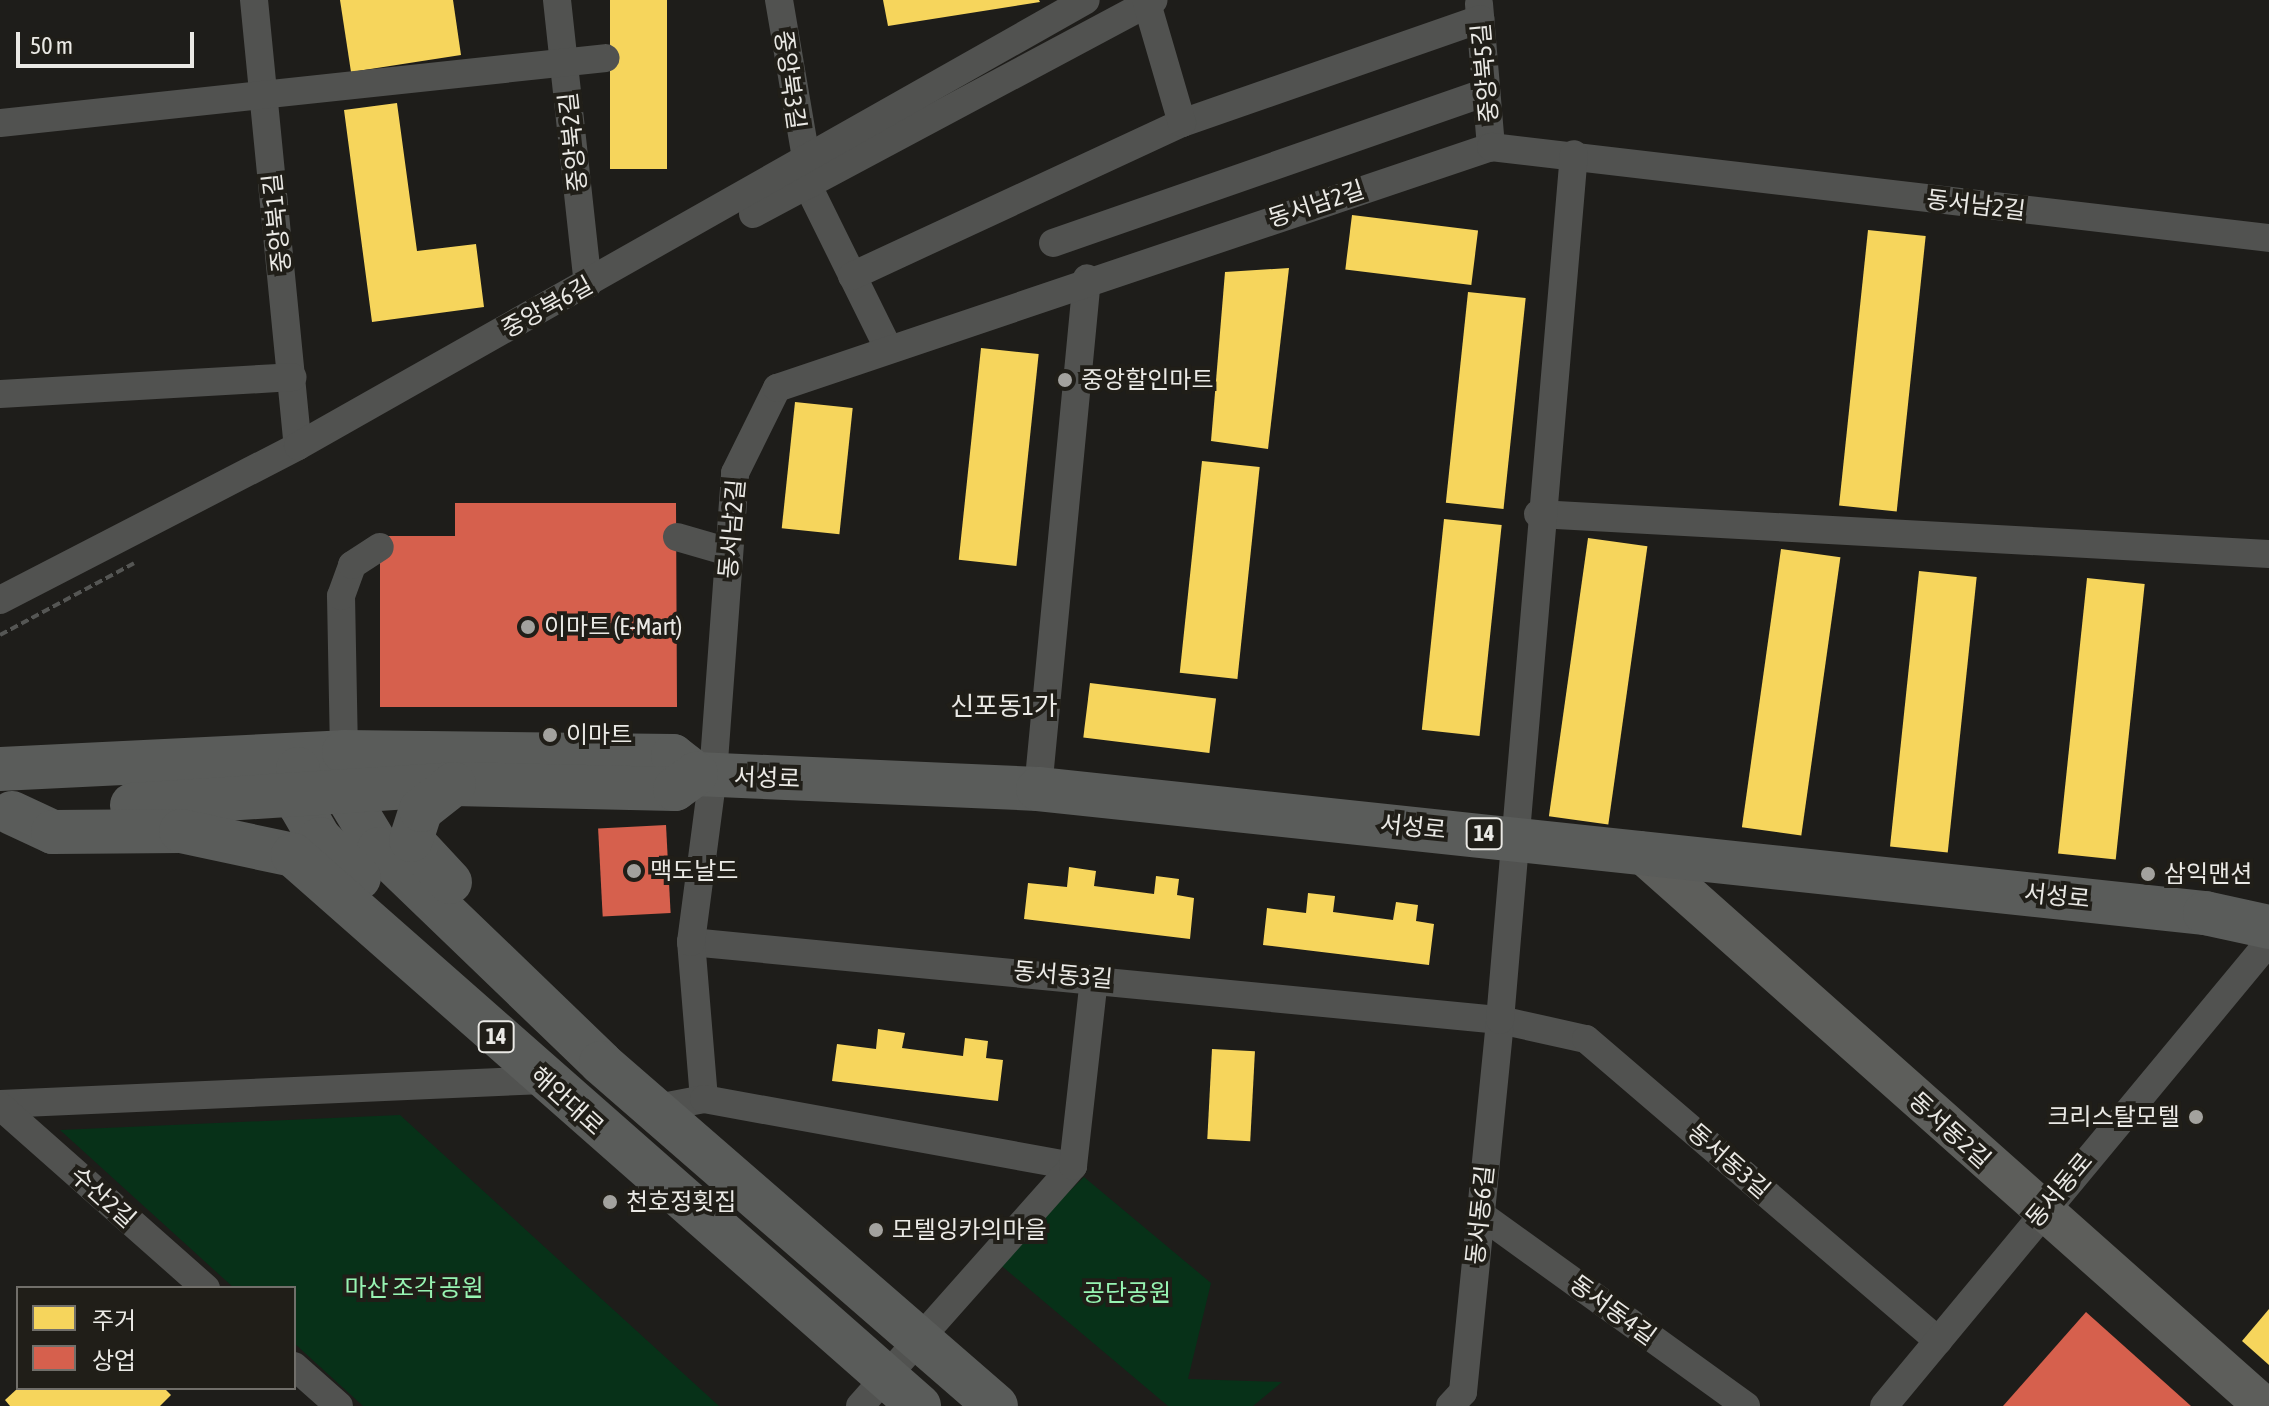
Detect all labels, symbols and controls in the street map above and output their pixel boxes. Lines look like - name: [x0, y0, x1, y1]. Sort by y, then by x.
- scale bar: [20, 16, 198, 66]
- street label: 중앙북5길: [1466, 22, 1504, 124]
- street label: 중앙북3길: [769, 29, 811, 131]
- text: 50 m: [30, 32, 73, 59]
- street label: 중앙북2길: [553, 91, 593, 193]
- street label: 중앙북1길: [257, 172, 297, 274]
- street label: 동서남2길: [1264, 175, 1368, 233]
- street label: 동서남2길: [1925, 185, 2027, 225]
- street label: 중앙북6길: [496, 270, 598, 344]
- place label: 중앙할인마트: [1081, 366, 1213, 394]
- marker: 중앙할인마트: [1056, 371, 1074, 389]
- street label: 동서남2길: [713, 478, 751, 580]
- place label: 이마트 (E-Mart): [544, 613, 682, 641]
- marker: 이마트 (E-Mart): [519, 618, 537, 636]
- district label: 신포동1가: [950, 691, 1058, 723]
- place label: 이마트: [566, 721, 632, 749]
- marker: 이마트: [541, 726, 559, 744]
- street label: 서성로: [733, 762, 801, 794]
- street label: 서성로: [1379, 809, 1447, 845]
- road number: 14: [1464, 816, 1504, 852]
- place label: 맥도날드: [650, 857, 738, 885]
- place label: 삼익맨션: [2164, 860, 2252, 888]
- marker: 맥도날드: [625, 862, 643, 880]
- marker: 삼익맨션: [2139, 865, 2157, 883]
- street label: 서성로: [2023, 878, 2091, 914]
- street label: 동서동3길: [1012, 956, 1114, 994]
- road number: 14: [476, 1019, 516, 1055]
- street label: 해안대로: [525, 1061, 609, 1141]
- street label: 동서동2길: [1903, 1086, 1997, 1174]
- place label: 크리스탈모텔: [2048, 1103, 2180, 1131]
- marker: 크리스탈모텔: [2187, 1108, 2205, 1126]
- street label: 동서동3길: [1682, 1117, 1776, 1205]
- street label: 동서동로: [2020, 1147, 2098, 1233]
- street label: 수산2길: [65, 1160, 141, 1234]
- street label: 동서동6길: [1460, 1164, 1500, 1266]
- place label: 천호정횟집: [626, 1188, 736, 1216]
- marker: 천호정횟집: [601, 1193, 619, 1211]
- place label: 모텔잉카의마을: [892, 1216, 1047, 1244]
- marker: 모텔잉카의마을: [867, 1221, 885, 1239]
- street label: 동서동4길: [1564, 1269, 1662, 1351]
- park label: 마산 조각 공원: [344, 1274, 484, 1302]
- park label: 공단공원: [1083, 1279, 1171, 1307]
- legend: [16, 1286, 296, 1390]
- text: 주거: [92, 1307, 136, 1334]
- text: 상업: [92, 1347, 136, 1374]

